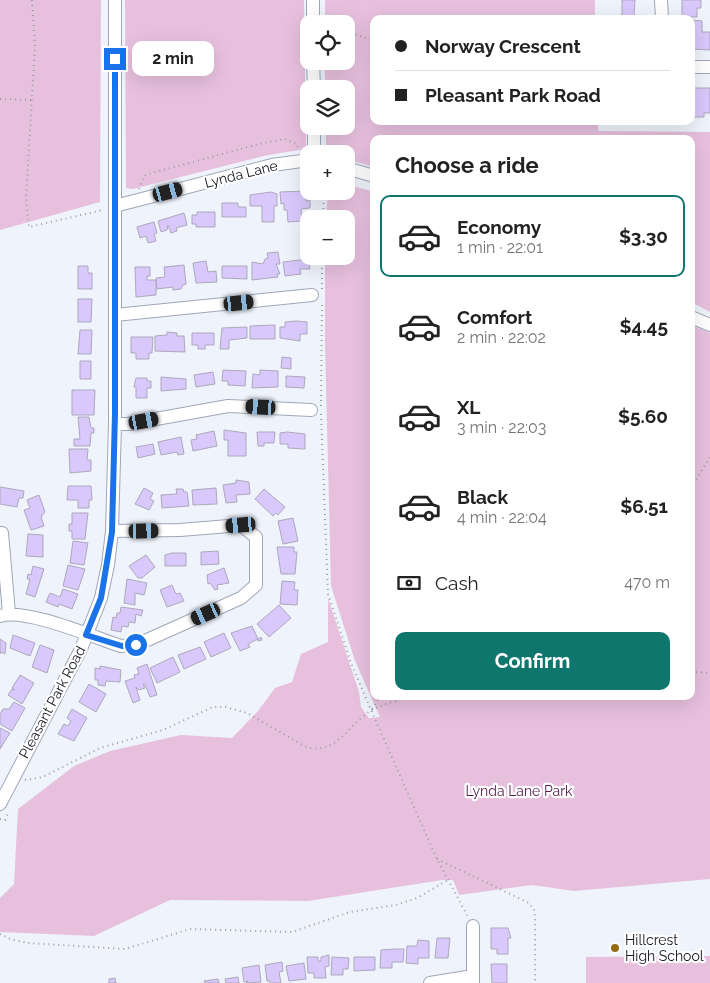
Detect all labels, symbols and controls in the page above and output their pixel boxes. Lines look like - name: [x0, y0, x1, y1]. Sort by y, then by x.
- map controls: [300, 15, 355, 265]
- button: locate: [300, 15, 355, 70]
- text: Norway Crescent: [425, 35, 581, 57]
- callout: 2 min: [132, 42, 215, 76]
- route end: [104, 48, 126, 70]
- text: 2 min: [152, 49, 194, 68]
- button: layers: [300, 80, 355, 135]
- text: Pleasant Park Road: [425, 84, 601, 106]
- button: +: [300, 145, 355, 200]
- text: Choose a ride: [395, 152, 539, 178]
- street label: Lynda Lane: [203, 157, 279, 191]
- car: [151, 181, 184, 203]
- button: −: [300, 210, 355, 265]
- icon: car: [397, 214, 442, 259]
- text: Economy: [457, 216, 541, 238]
- text: $3.30: [619, 225, 668, 247]
- text: 1 min · 22:01: [457, 238, 543, 257]
- car: [223, 294, 254, 312]
- icon: car: [397, 304, 442, 349]
- text: Comfort: [457, 306, 532, 328]
- text: $4.45: [619, 315, 668, 337]
- text: 2 min · 22:02: [457, 328, 546, 347]
- icon: car: [397, 394, 442, 439]
- text: XL: [457, 396, 480, 418]
- car: [245, 399, 276, 415]
- text: $5.60: [618, 405, 668, 427]
- car: [127, 411, 160, 431]
- text: 3 min · 22:03: [457, 418, 546, 437]
- icon: car: [397, 484, 442, 529]
- text: Black: [457, 486, 508, 508]
- text: $6.51: [620, 495, 668, 517]
- text: 4 min · 22:04: [457, 508, 547, 527]
- car: [225, 516, 256, 534]
- car: [128, 523, 159, 539]
- icon: cash: [395, 569, 423, 597]
- text: Cash: [435, 572, 479, 594]
- text: 470 m: [624, 573, 670, 592]
- car: [189, 601, 222, 627]
- button: Confirm: [395, 632, 670, 690]
- route start: [125, 634, 147, 656]
- street label: Pleasant Park Road: [16, 643, 88, 761]
- park label: Lynda Lane Park: [465, 783, 573, 799]
- place label: Hillcrest High School: [625, 932, 704, 964]
- marker: Hillcrest High School: [609, 942, 621, 954]

